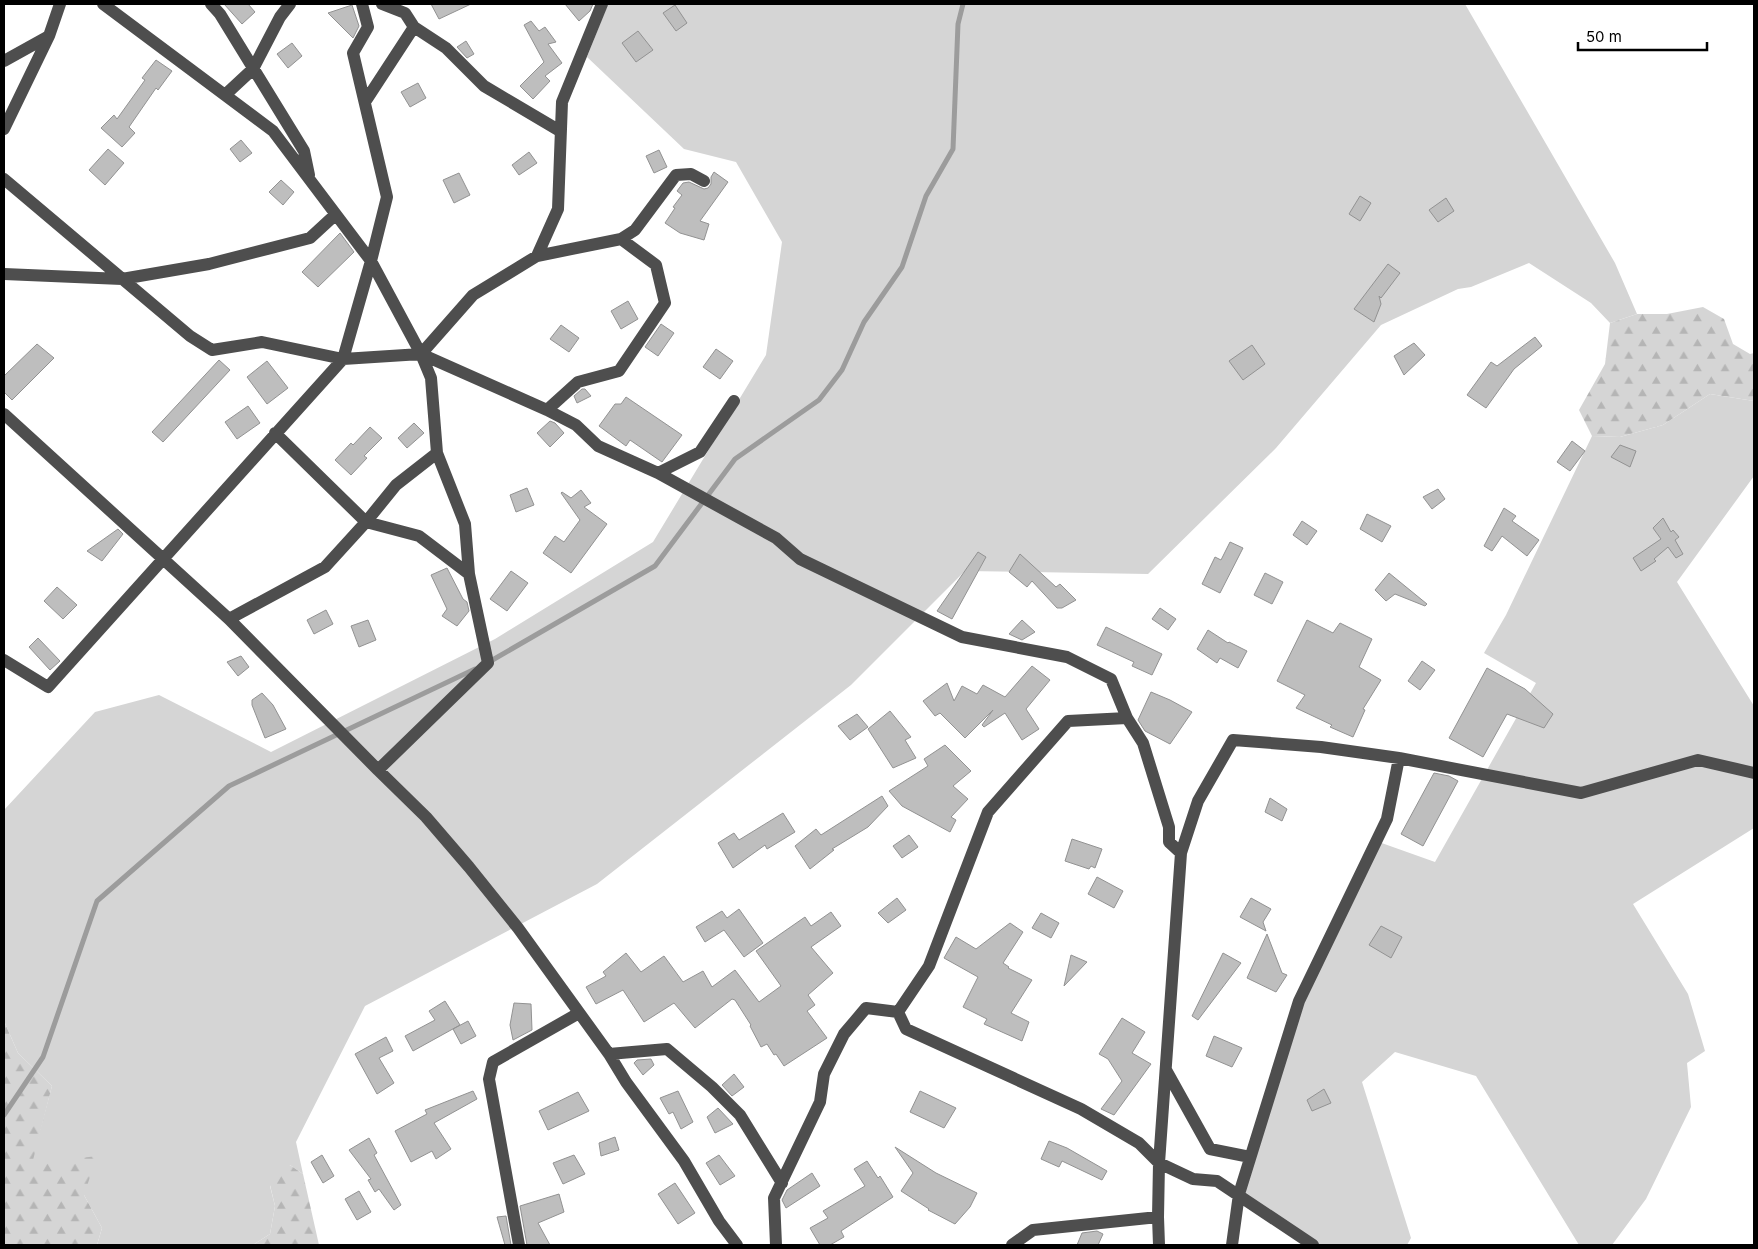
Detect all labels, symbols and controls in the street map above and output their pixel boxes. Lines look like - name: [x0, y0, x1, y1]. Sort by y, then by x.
- scale bar: [1578, 20, 1707, 52]
- text: 50 m: [1586, 27, 1622, 46]

